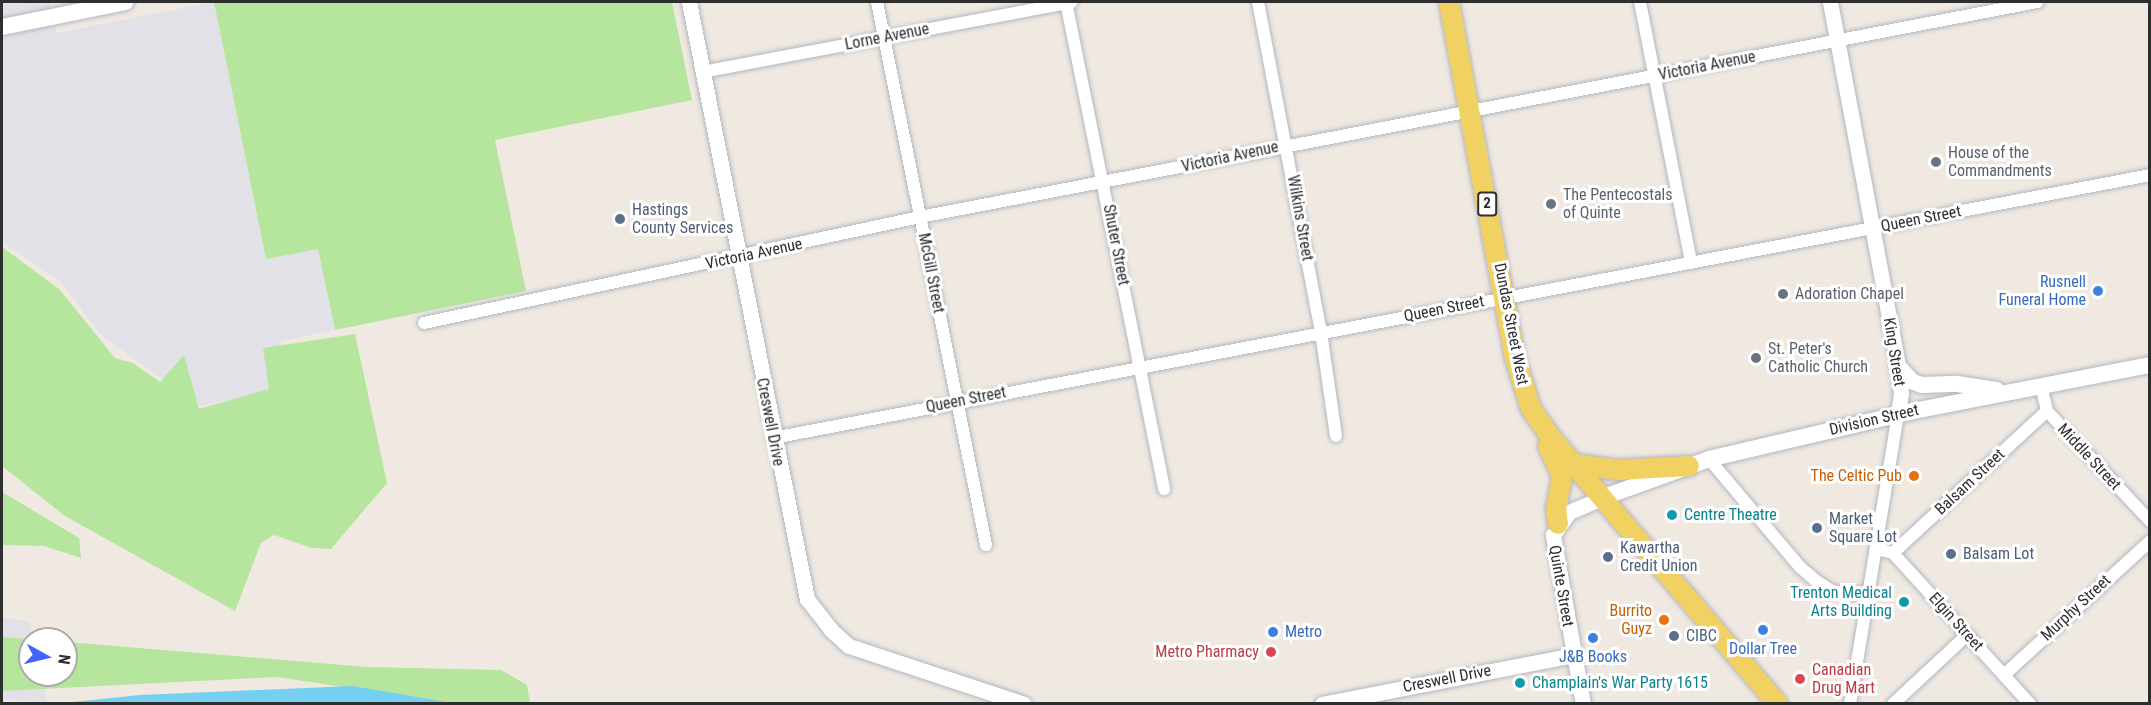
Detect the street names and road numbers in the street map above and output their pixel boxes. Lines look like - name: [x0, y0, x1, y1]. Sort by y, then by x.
- street label: Lorne Avenue: [843, 19, 931, 55]
- street label: Victoria Avenue: [1657, 47, 1757, 85]
- street label: Victoria Avenue: [1180, 137, 1280, 177]
- street label: Wilkins Street: [1283, 174, 1317, 262]
- road number: 2: [1476, 192, 1498, 216]
- street label: Queen Street: [1879, 202, 1963, 236]
- street label: Shuter Street: [1099, 203, 1133, 287]
- street label: McGill Street: [914, 231, 948, 315]
- street label: Victoria Avenue: [704, 234, 804, 274]
- street label: Dundas Street West: [1490, 261, 1532, 387]
- street label: Queen Street: [1402, 292, 1486, 326]
- street label: King Street: [1879, 316, 1909, 388]
- street label: Creswell Drive: [752, 376, 788, 468]
- street label: Queen Street: [924, 383, 1008, 417]
- street label: Division Street: [1827, 400, 1921, 440]
- street label: Middle Street: [2053, 420, 2125, 494]
- street label: Balsam Street: [1931, 445, 2009, 519]
- street label: Quinte Street: [1544, 544, 1578, 628]
- street label: Murphy Street: [2037, 571, 2115, 645]
- street label: Elgin Street: [1925, 589, 1987, 655]
- street label: Creswell Drive: [1401, 661, 1493, 697]

